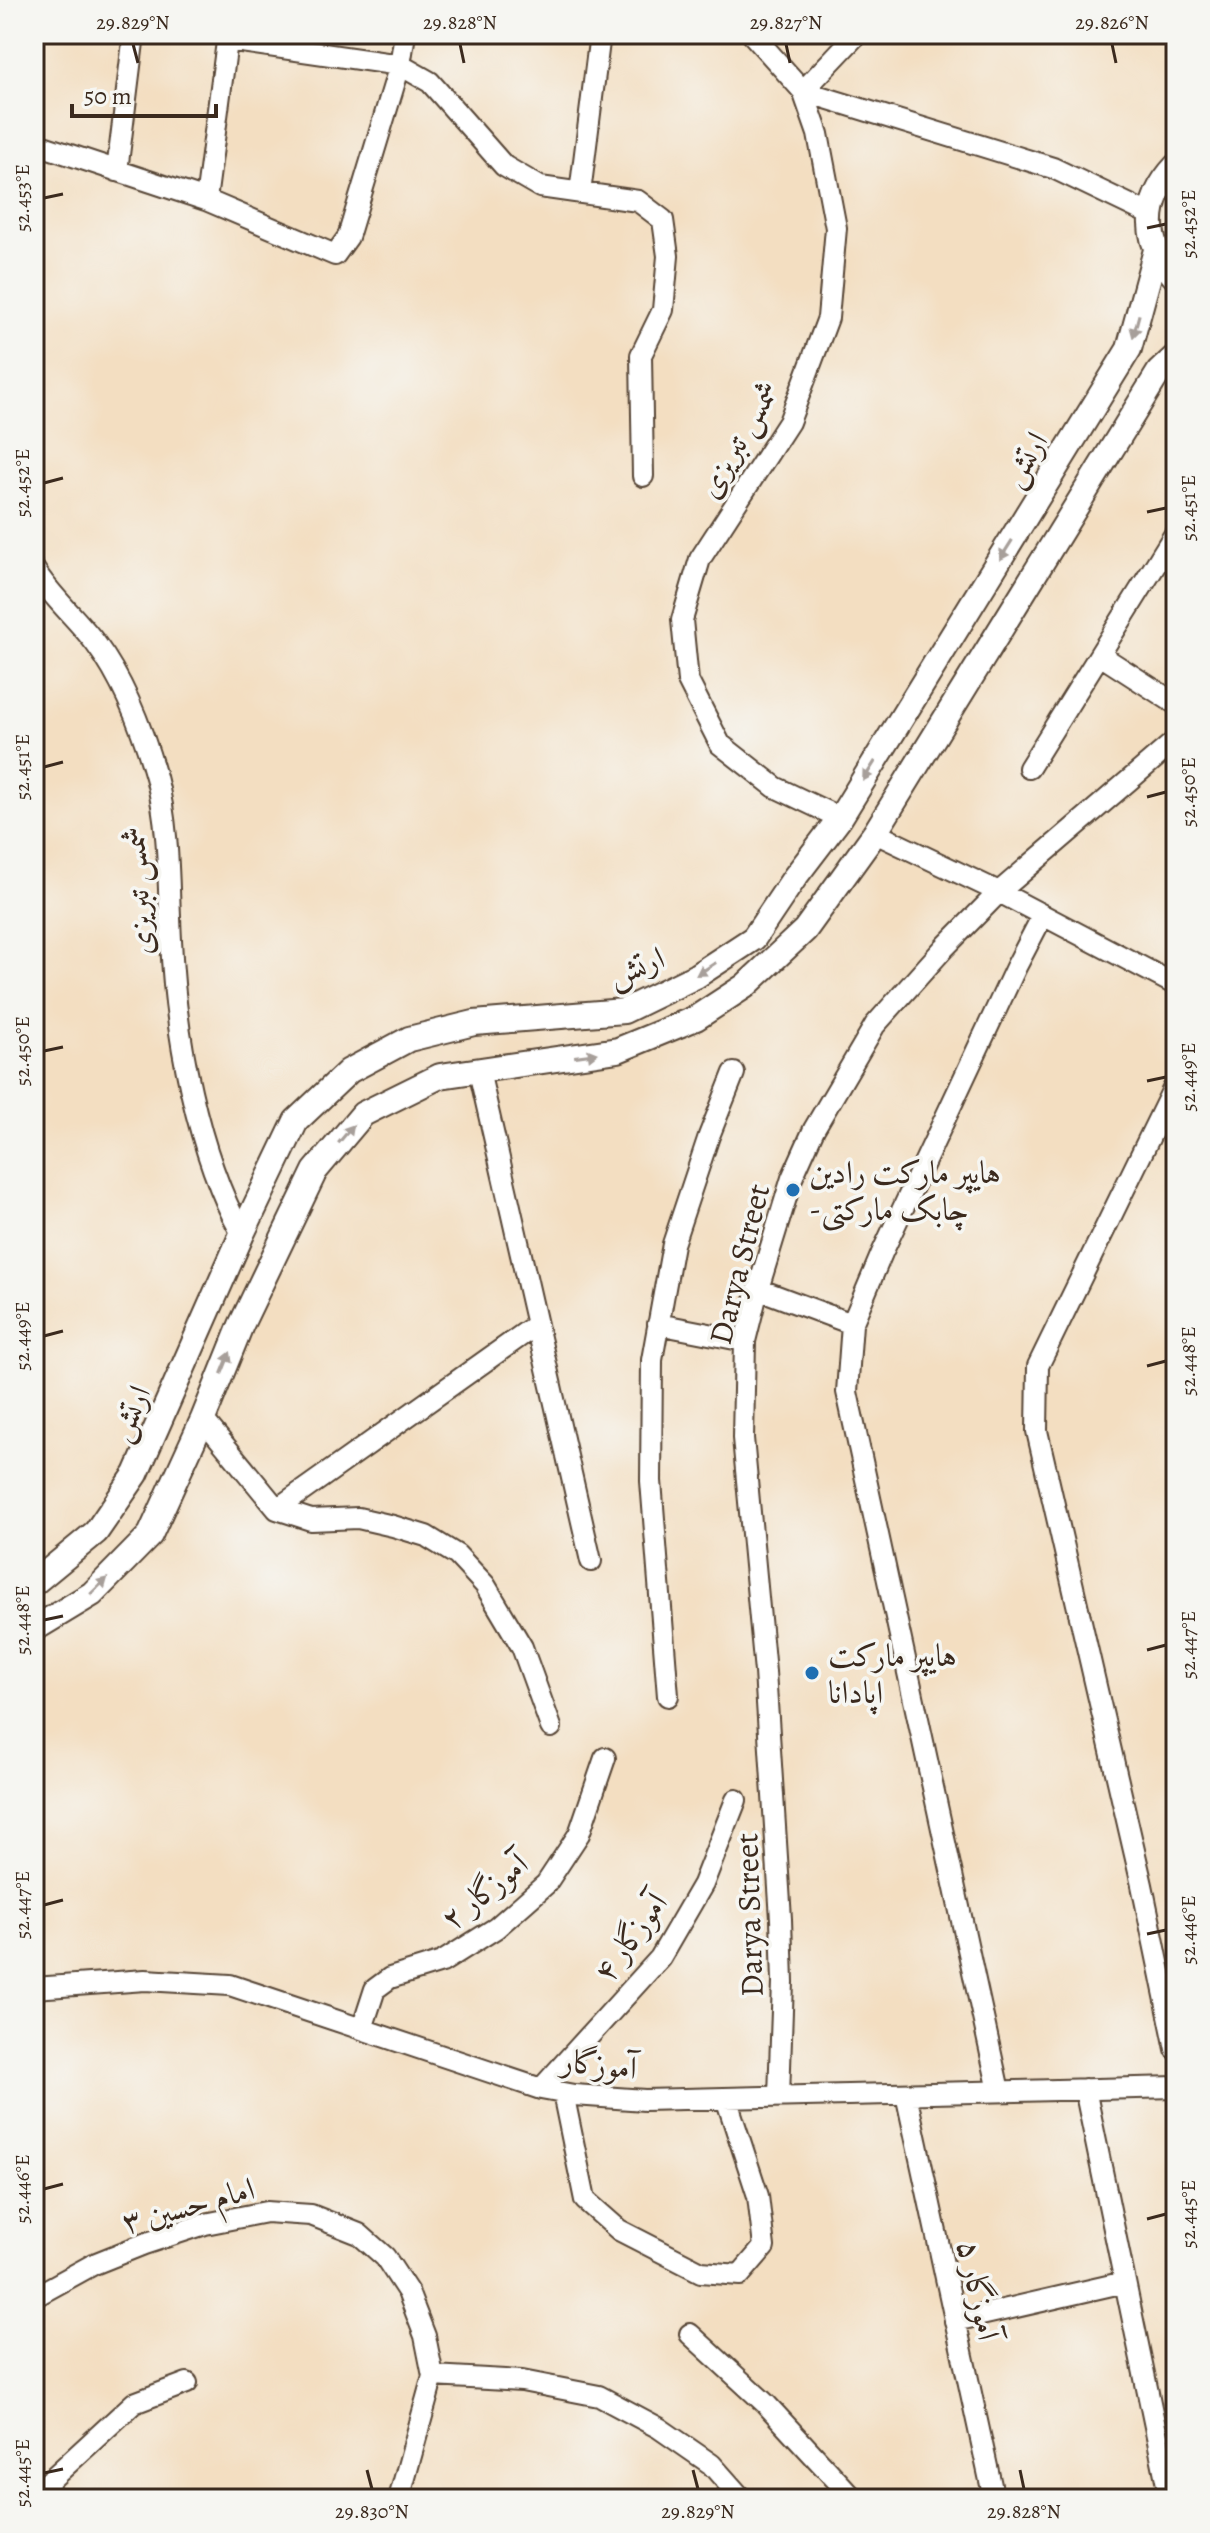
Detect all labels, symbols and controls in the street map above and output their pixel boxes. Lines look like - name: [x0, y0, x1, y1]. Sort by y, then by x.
- text: 29.829°N: [96, 9, 170, 36]
- text: 29.828°N: [423, 9, 497, 36]
- text: 29.827°N: [750, 9, 822, 36]
- text: 29.826°N: [1075, 9, 1149, 36]
- scale bar: [72, 68, 216, 118]
- text: 50 m: [84, 80, 132, 112]
- text: 52.453°E: [9, 164, 36, 232]
- text: 52.452°E: [1175, 189, 1202, 259]
- one-way arrow: [1129, 313, 1141, 338]
- street label: شمس تبریزی: [687, 372, 789, 506]
- street label: ارتش: [990, 423, 1058, 495]
- text: 52.452°E: [9, 448, 36, 518]
- text: 52.451°E: [1175, 475, 1202, 541]
- one-way arrow: [999, 539, 1013, 561]
- text: 52.451°E: [9, 734, 36, 800]
- text: 52.450°E: [1175, 757, 1202, 827]
- one-way arrow: [862, 760, 876, 782]
- street label: شمس تبریزی: [111, 825, 163, 957]
- street label: ارتش: [601, 935, 671, 997]
- one-way arrow: [696, 962, 717, 977]
- text: 52.450°E: [9, 1016, 36, 1086]
- text: 52.449°E: [1175, 1042, 1202, 1112]
- one-way arrow: [574, 1048, 599, 1061]
- one-way arrow: [337, 1124, 354, 1144]
- place label: هایپر مارکت رادین -چابک مارکتی: [809, 1150, 1001, 1232]
- street label: Darya Street: [698, 1179, 780, 1349]
- marker: هایپر مارکت رادین -چابک مارکتی: [784, 1181, 802, 1199]
- text: 52.449°E: [9, 1301, 36, 1371]
- text: 52.448°E: [1175, 1326, 1202, 1396]
- one-way arrow: [219, 1351, 232, 1375]
- street label: ارتش: [97, 1378, 161, 1448]
- one-way arrow: [89, 1578, 108, 1596]
- text: 52.448°E: [9, 1585, 36, 1655]
- text: 52.447°E: [1175, 1611, 1202, 1679]
- place label: هایپر مارکت اپادانا: [828, 1633, 957, 1715]
- marker: هایپر مارکت اپادانا: [803, 1664, 821, 1682]
- street label: Darya Street: [724, 1832, 774, 1998]
- street label: آموزگار ۲: [431, 1840, 540, 1940]
- text: 52.447°E: [9, 1871, 36, 1939]
- street label: آموزگار ۴: [582, 1881, 679, 1991]
- text: 52.446°E: [1175, 1895, 1202, 1965]
- street label: آموزگار: [556, 2038, 642, 2090]
- text: 52.446°E: [9, 2154, 36, 2224]
- street label: امام حسین ۳: [117, 2166, 261, 2250]
- text: 52.445°E: [1175, 2180, 1202, 2248]
- street label: آموزگار ۵: [947, 2236, 1012, 2347]
- text: 52.445°E: [9, 2439, 36, 2507]
- text: 29.830°N: [335, 2498, 409, 2525]
- text: 29.829°N: [661, 2498, 735, 2525]
- text: 29.828°N: [987, 2498, 1061, 2525]

